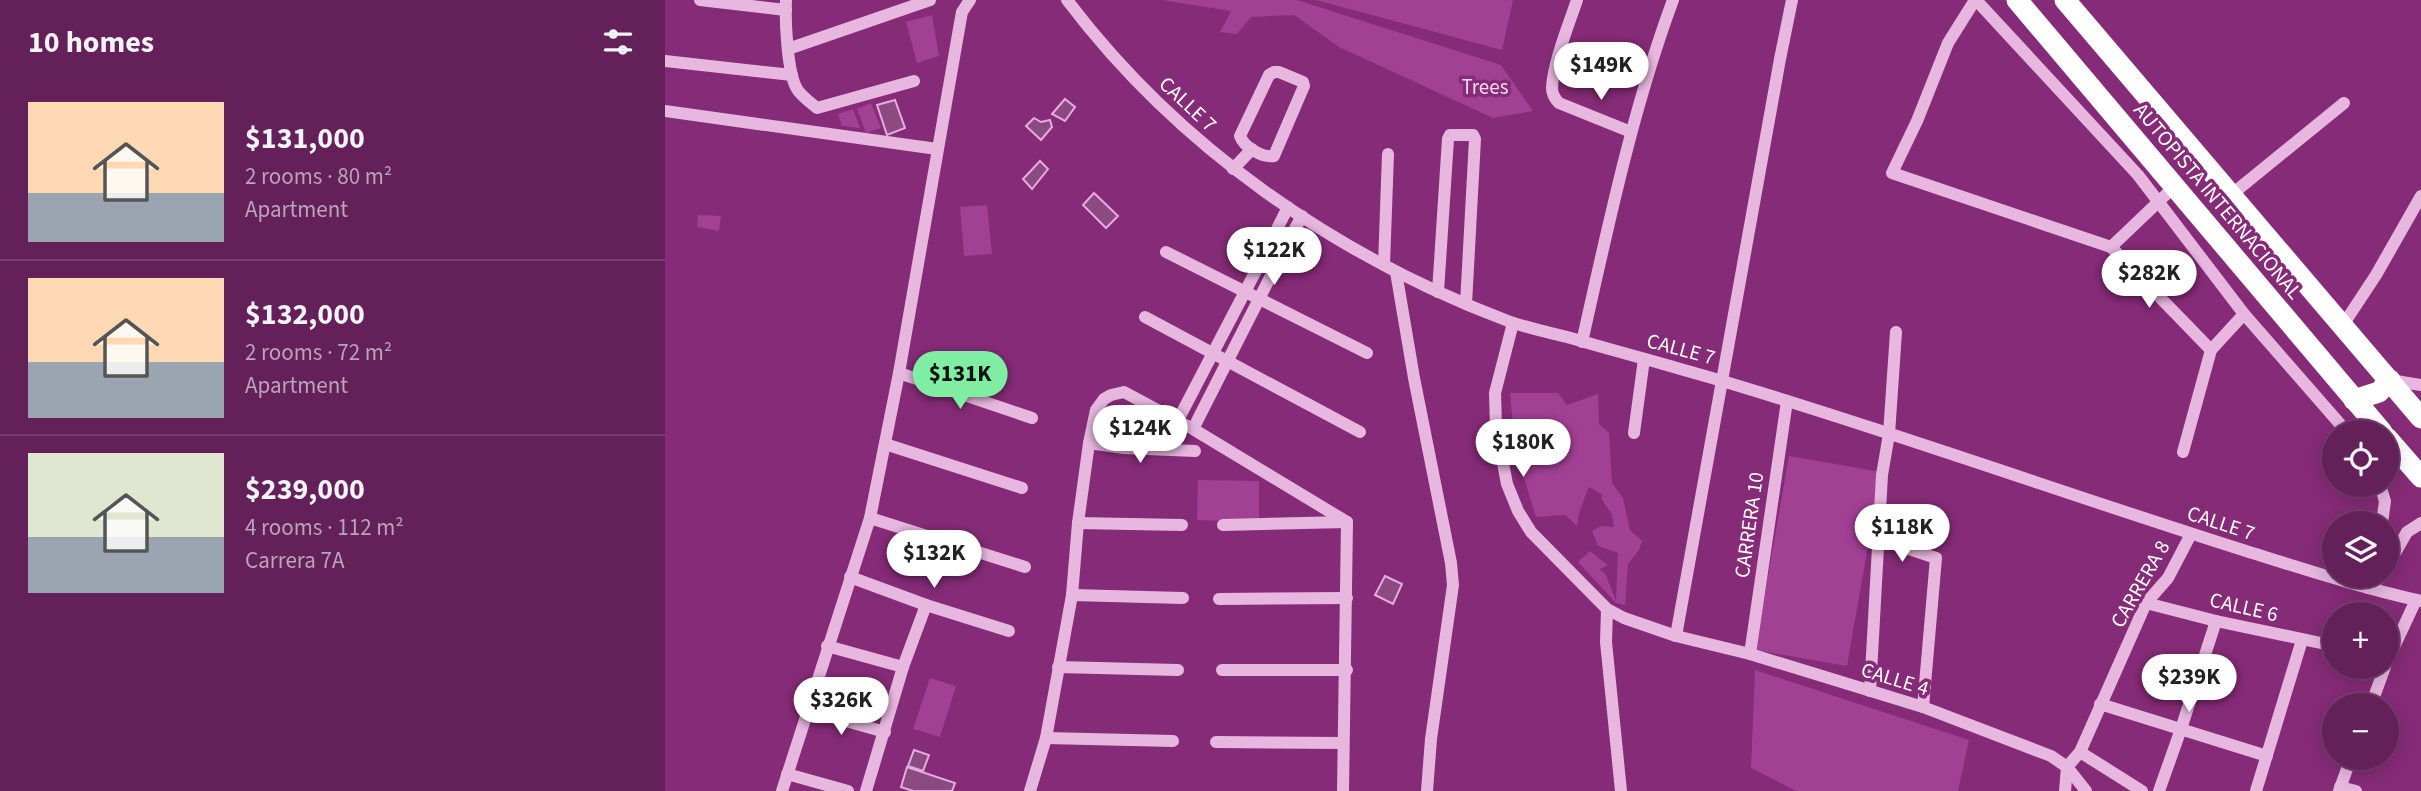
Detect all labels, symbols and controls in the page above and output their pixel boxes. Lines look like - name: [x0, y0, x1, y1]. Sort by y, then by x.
- text: 10 homes: [28, 21, 154, 64]
- icon: filters: [599, 23, 637, 61]
- pin: $149K: [1552, 42, 1650, 102]
- text: $149K: [1570, 48, 1632, 81]
- street label: CALLE 7: [1152, 69, 1224, 139]
- park label: Trees: [1462, 72, 1509, 102]
- street label: AUTOPISTA INTERNACIONAL: [2127, 96, 2309, 306]
- text: $131,000: [245, 117, 365, 160]
- icon: home: [84, 130, 168, 214]
- text: 2 rooms · 80 m²: [245, 160, 392, 193]
- text: Apartment: [245, 193, 348, 226]
- pin: $122K: [1225, 228, 1323, 287]
- text: $122K: [1243, 233, 1305, 266]
- pin: $282K: [2100, 250, 2198, 310]
- text: $282K: [2118, 256, 2180, 289]
- text: $132,000: [245, 293, 365, 336]
- icon: home: [84, 306, 168, 390]
- street label: CALLE 7: [1644, 326, 1718, 372]
- text: 2 rooms · 72 m²: [245, 336, 392, 369]
- pin: $131K: [911, 352, 1009, 411]
- text: $131K: [929, 357, 991, 390]
- text: Apartment: [245, 369, 348, 402]
- pin: $124K: [1091, 406, 1189, 465]
- text: $124K: [1109, 411, 1171, 444]
- pin: $180K: [1474, 420, 1572, 479]
- map controls: [2322, 420, 2399, 770]
- button: locate: [2322, 420, 2399, 497]
- text: $180K: [1492, 425, 1554, 458]
- text: $239,000: [245, 468, 365, 511]
- street label: CARRERA 10: [1727, 470, 1771, 580]
- icon: home: [84, 481, 168, 565]
- street label: CALLE 7: [2183, 498, 2259, 548]
- pin: $118K: [1853, 504, 1951, 564]
- text: $118K: [1871, 510, 1933, 543]
- text: 4 rooms · 112 m²: [245, 511, 404, 544]
- button: layers: [2322, 511, 2399, 588]
- pin: $132K: [885, 530, 983, 590]
- street label: CARRERA 8: [2103, 535, 2177, 633]
- text: $132K: [903, 536, 965, 569]
- text: Carrera 7A: [245, 544, 344, 577]
- street label: CALLE 6: [2207, 585, 2281, 629]
- button: +: [2322, 602, 2399, 679]
- street label: CALLE 4: [1857, 654, 1933, 704]
- pin: $239K: [2140, 654, 2238, 714]
- text: $239K: [2158, 660, 2220, 693]
- pin: $326K: [792, 678, 890, 737]
- text: $326K: [810, 683, 872, 716]
- button: −: [2322, 693, 2399, 770]

